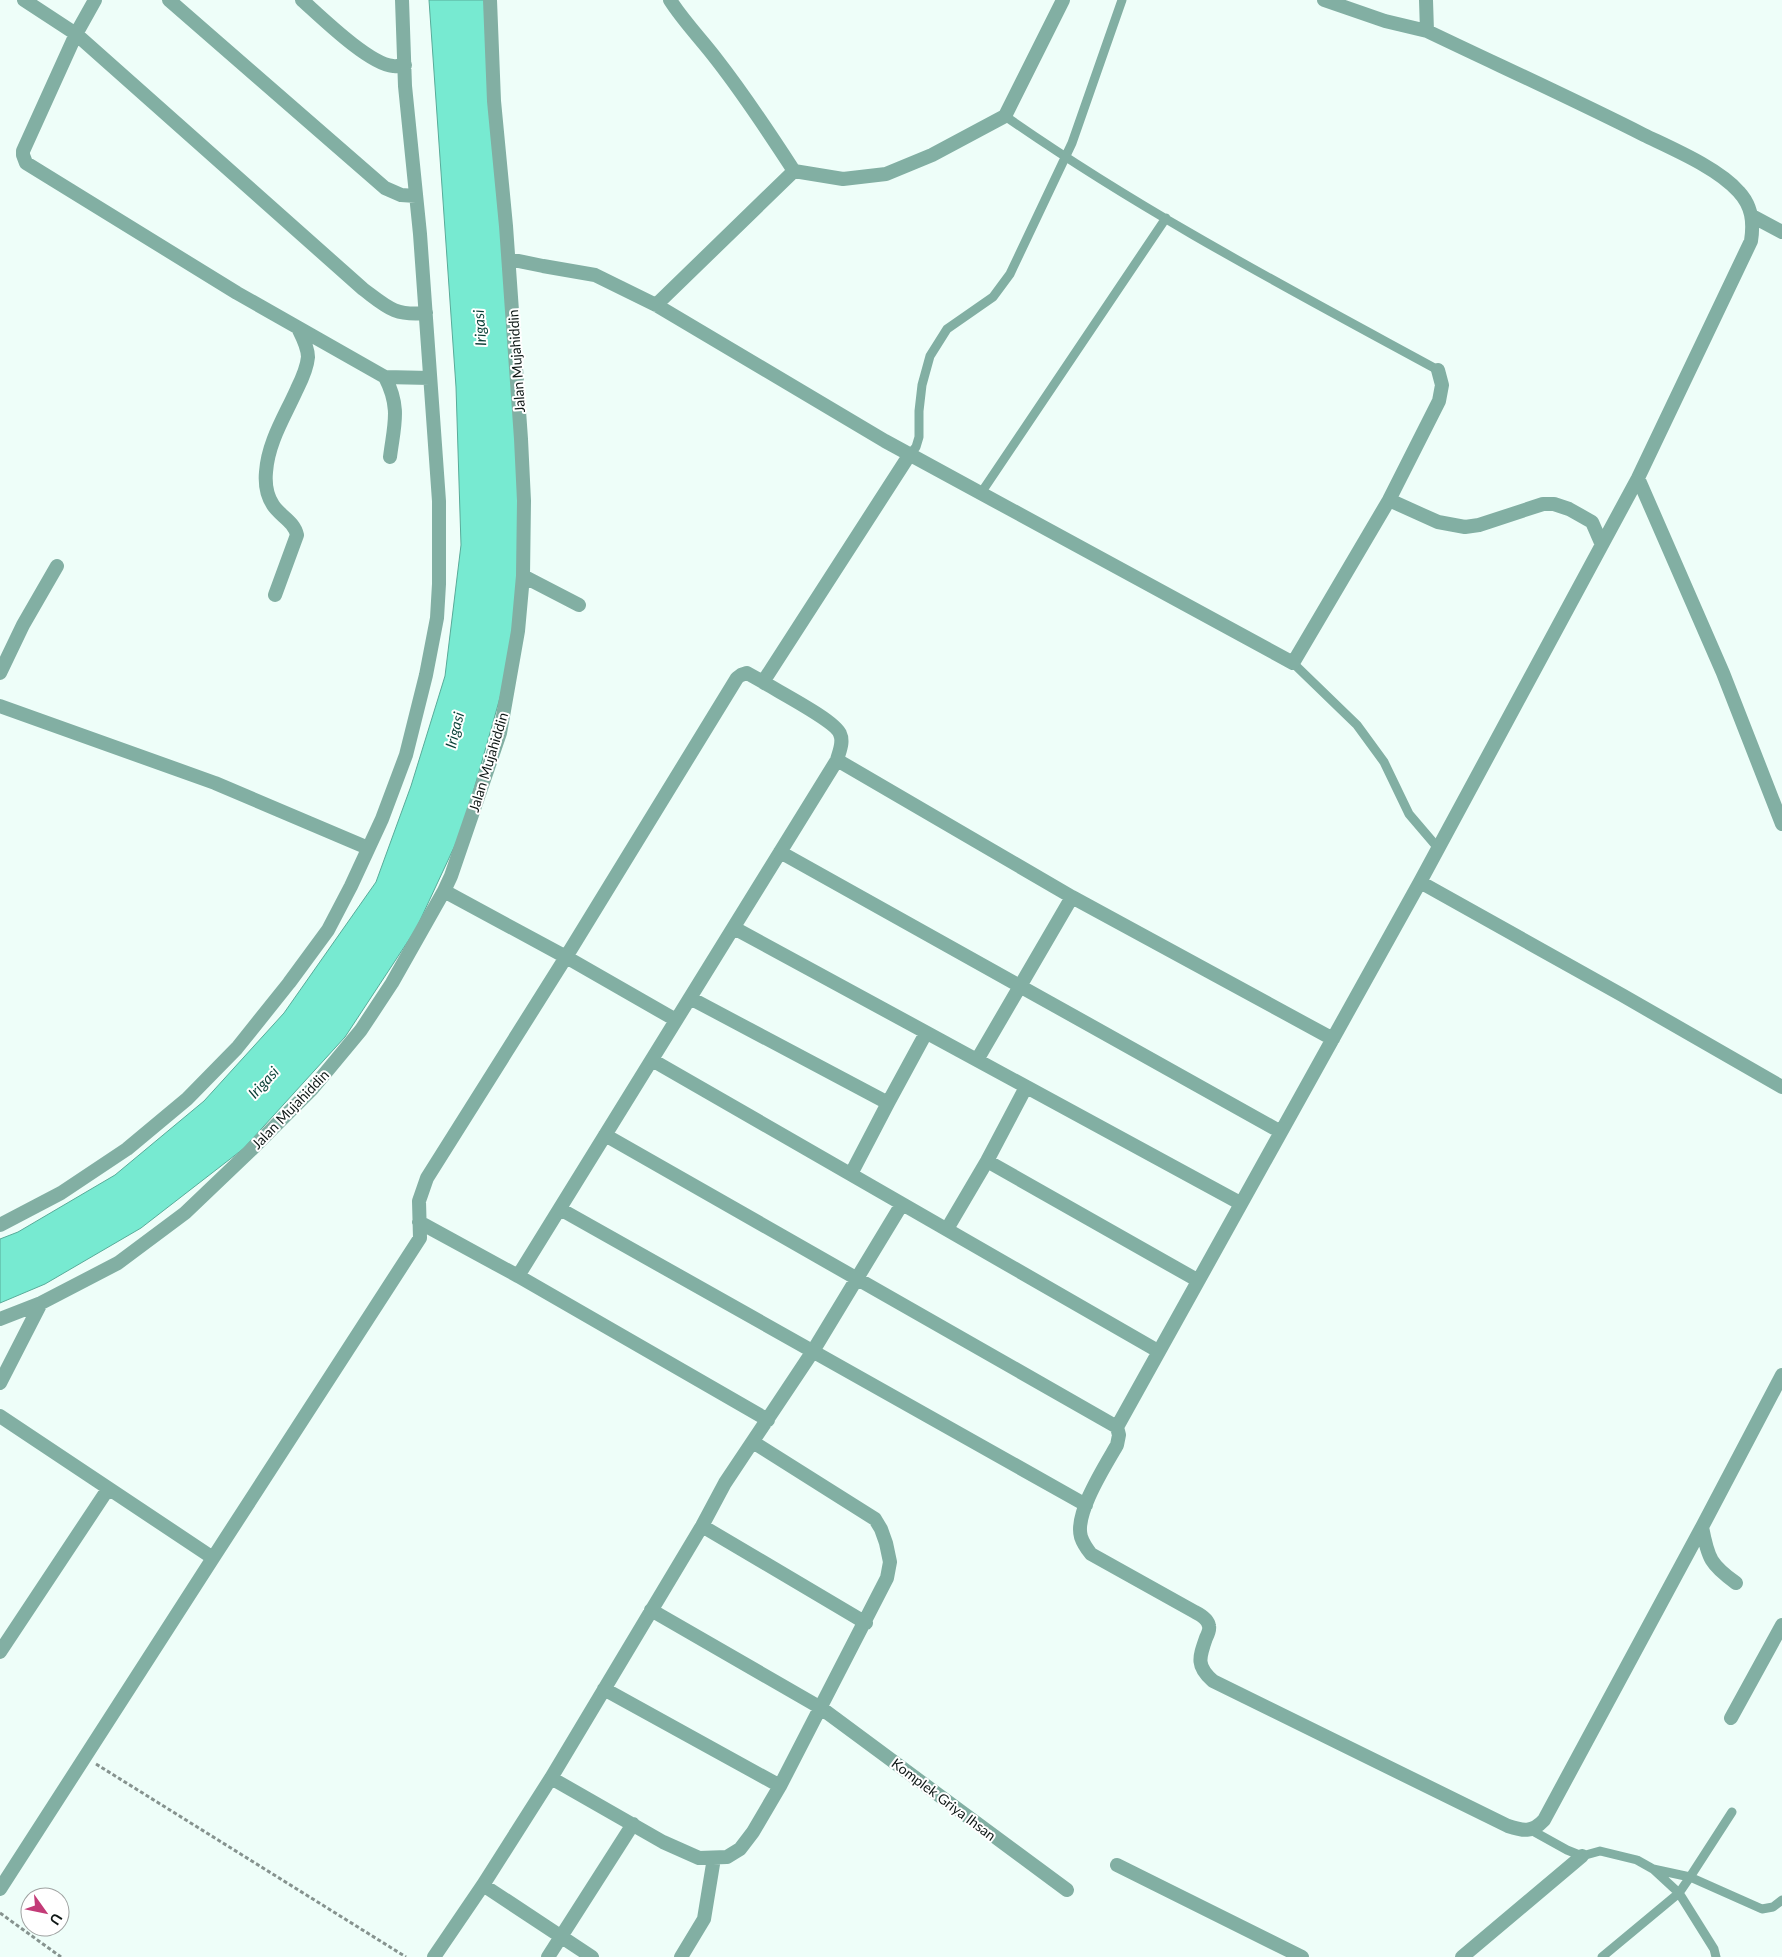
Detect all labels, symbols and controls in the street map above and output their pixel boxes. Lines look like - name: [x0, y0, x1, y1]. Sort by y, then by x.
- water label: Irigasi: [469, 309, 489, 347]
- street label: Jalan Mujahiddin: [504, 309, 528, 413]
- water label: Irigasi: [441, 710, 467, 750]
- street label: Jalan Mujahiddin: [465, 710, 511, 814]
- water label: Irigasi: [244, 1062, 282, 1102]
- street label: Jalan Mujahiddin: [248, 1066, 332, 1152]
- street label: Komplek Griya Ihsan: [889, 1754, 999, 1844]
- north arrow: [20, 1887, 70, 1937]
- text: U: [46, 1910, 66, 1928]

